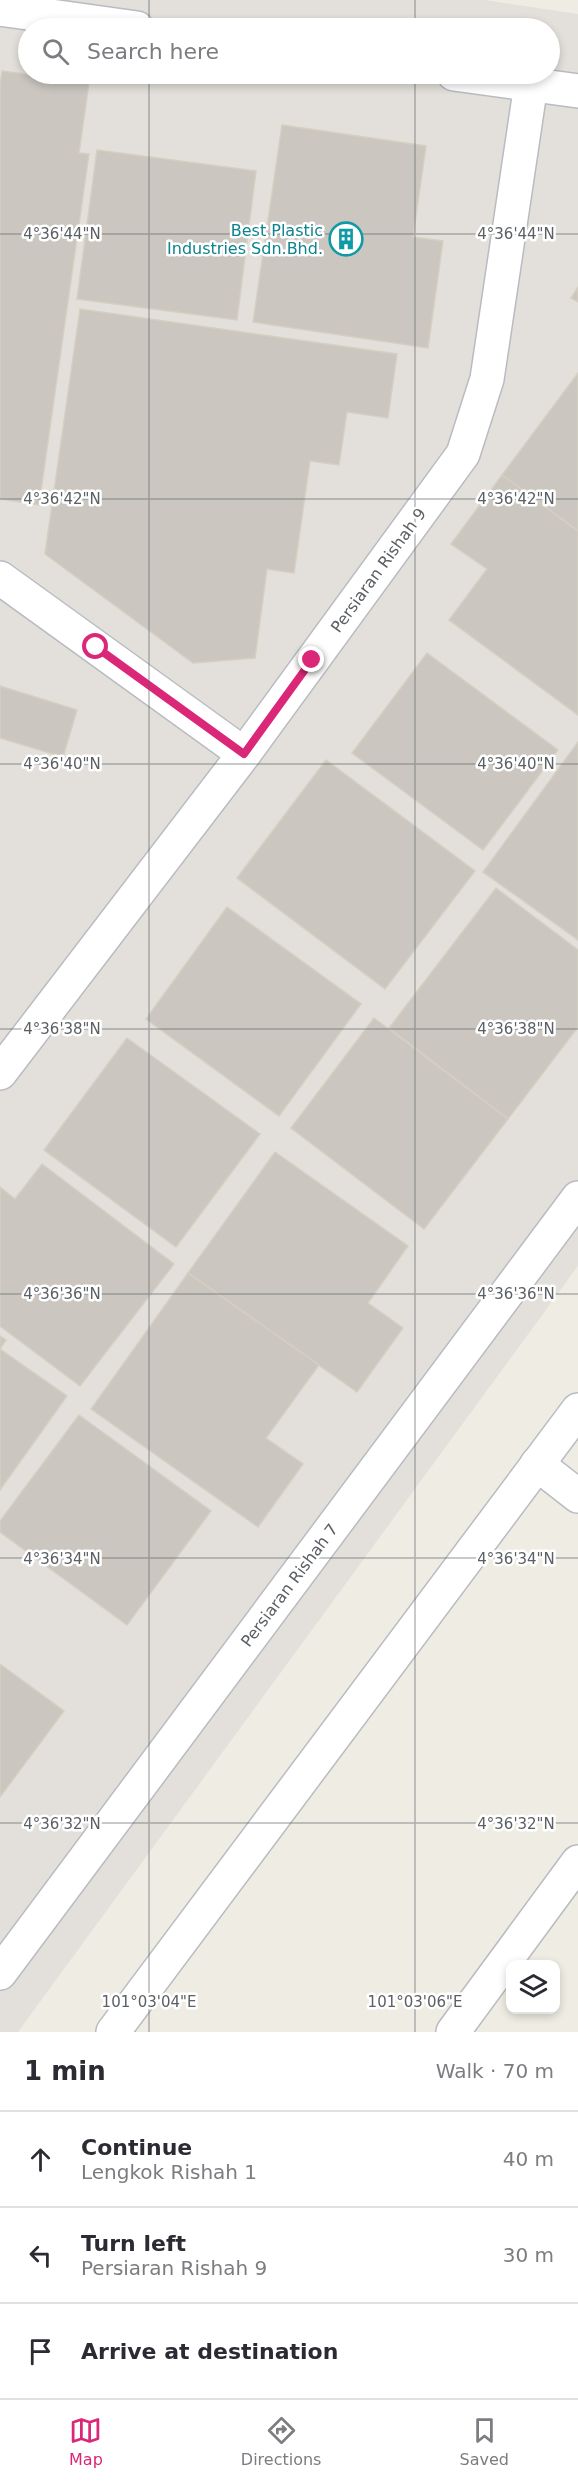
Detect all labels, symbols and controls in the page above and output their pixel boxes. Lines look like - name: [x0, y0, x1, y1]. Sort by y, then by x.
- search box: [18, 18, 560, 84]
- icon: search: [39, 35, 72, 68]
- text: Search here: [87, 39, 219, 64]
- place label: Best Plastic Industries Sdn.Bhd.: [167, 221, 323, 258]
- building icon: Best Plastic Industries Sdn.Bhd.: [328, 221, 364, 257]
- text: 4°36'44"N: [23, 225, 101, 243]
- text: 4°36'44"N: [477, 225, 555, 243]
- text: 4°36'42"N: [23, 490, 101, 508]
- text: 4°36'42"N: [477, 490, 555, 508]
- street label: Persiaran Rishah 9: [327, 504, 430, 636]
- route start: [82, 633, 108, 659]
- route end: [298, 646, 324, 672]
- text: 4°36'40"N: [23, 755, 101, 773]
- text: 4°36'40"N: [477, 755, 555, 773]
- text: 4°36'38"N: [23, 1020, 101, 1038]
- text: 4°36'38"N: [477, 1020, 555, 1038]
- text: 4°36'36"N: [23, 1285, 101, 1303]
- text: 4°36'36"N: [477, 1285, 555, 1303]
- street label: Persiaran Rishah 7: [237, 1520, 342, 1650]
- text: 4°36'34"N: [23, 1550, 101, 1568]
- text: 4°36'34"N: [477, 1550, 555, 1568]
- text: 4°36'32"N: [23, 1815, 101, 1833]
- text: 4°36'32"N: [477, 1815, 555, 1833]
- map controls: [506, 1960, 560, 2014]
- button: layers: [506, 1960, 560, 2014]
- text: 101°03'04"E: [102, 1993, 196, 2011]
- text: 101°03'06"E: [368, 1993, 462, 2011]
- text: 1 min: [24, 2056, 106, 2086]
- text: Walk · 70 m: [436, 2059, 554, 2083]
- text: Continue: [81, 2135, 192, 2160]
- icon: ahead: [24, 2143, 57, 2176]
- text: 40 m: [503, 2147, 554, 2171]
- text: Lengkok Rishah 1: [81, 2160, 257, 2184]
- text: Turn left: [81, 2231, 186, 2256]
- icon: left: [24, 2239, 57, 2272]
- text: 30 m: [503, 2243, 554, 2267]
- text: Persiaran Rishah 9: [81, 2256, 267, 2280]
- icon: arrive: [24, 2335, 57, 2368]
- text: Arrive at destination: [81, 2339, 338, 2364]
- tab: Map: [69, 2414, 103, 2469]
- tab: Directions: [241, 2414, 321, 2469]
- tab: Saved: [460, 2414, 509, 2469]

